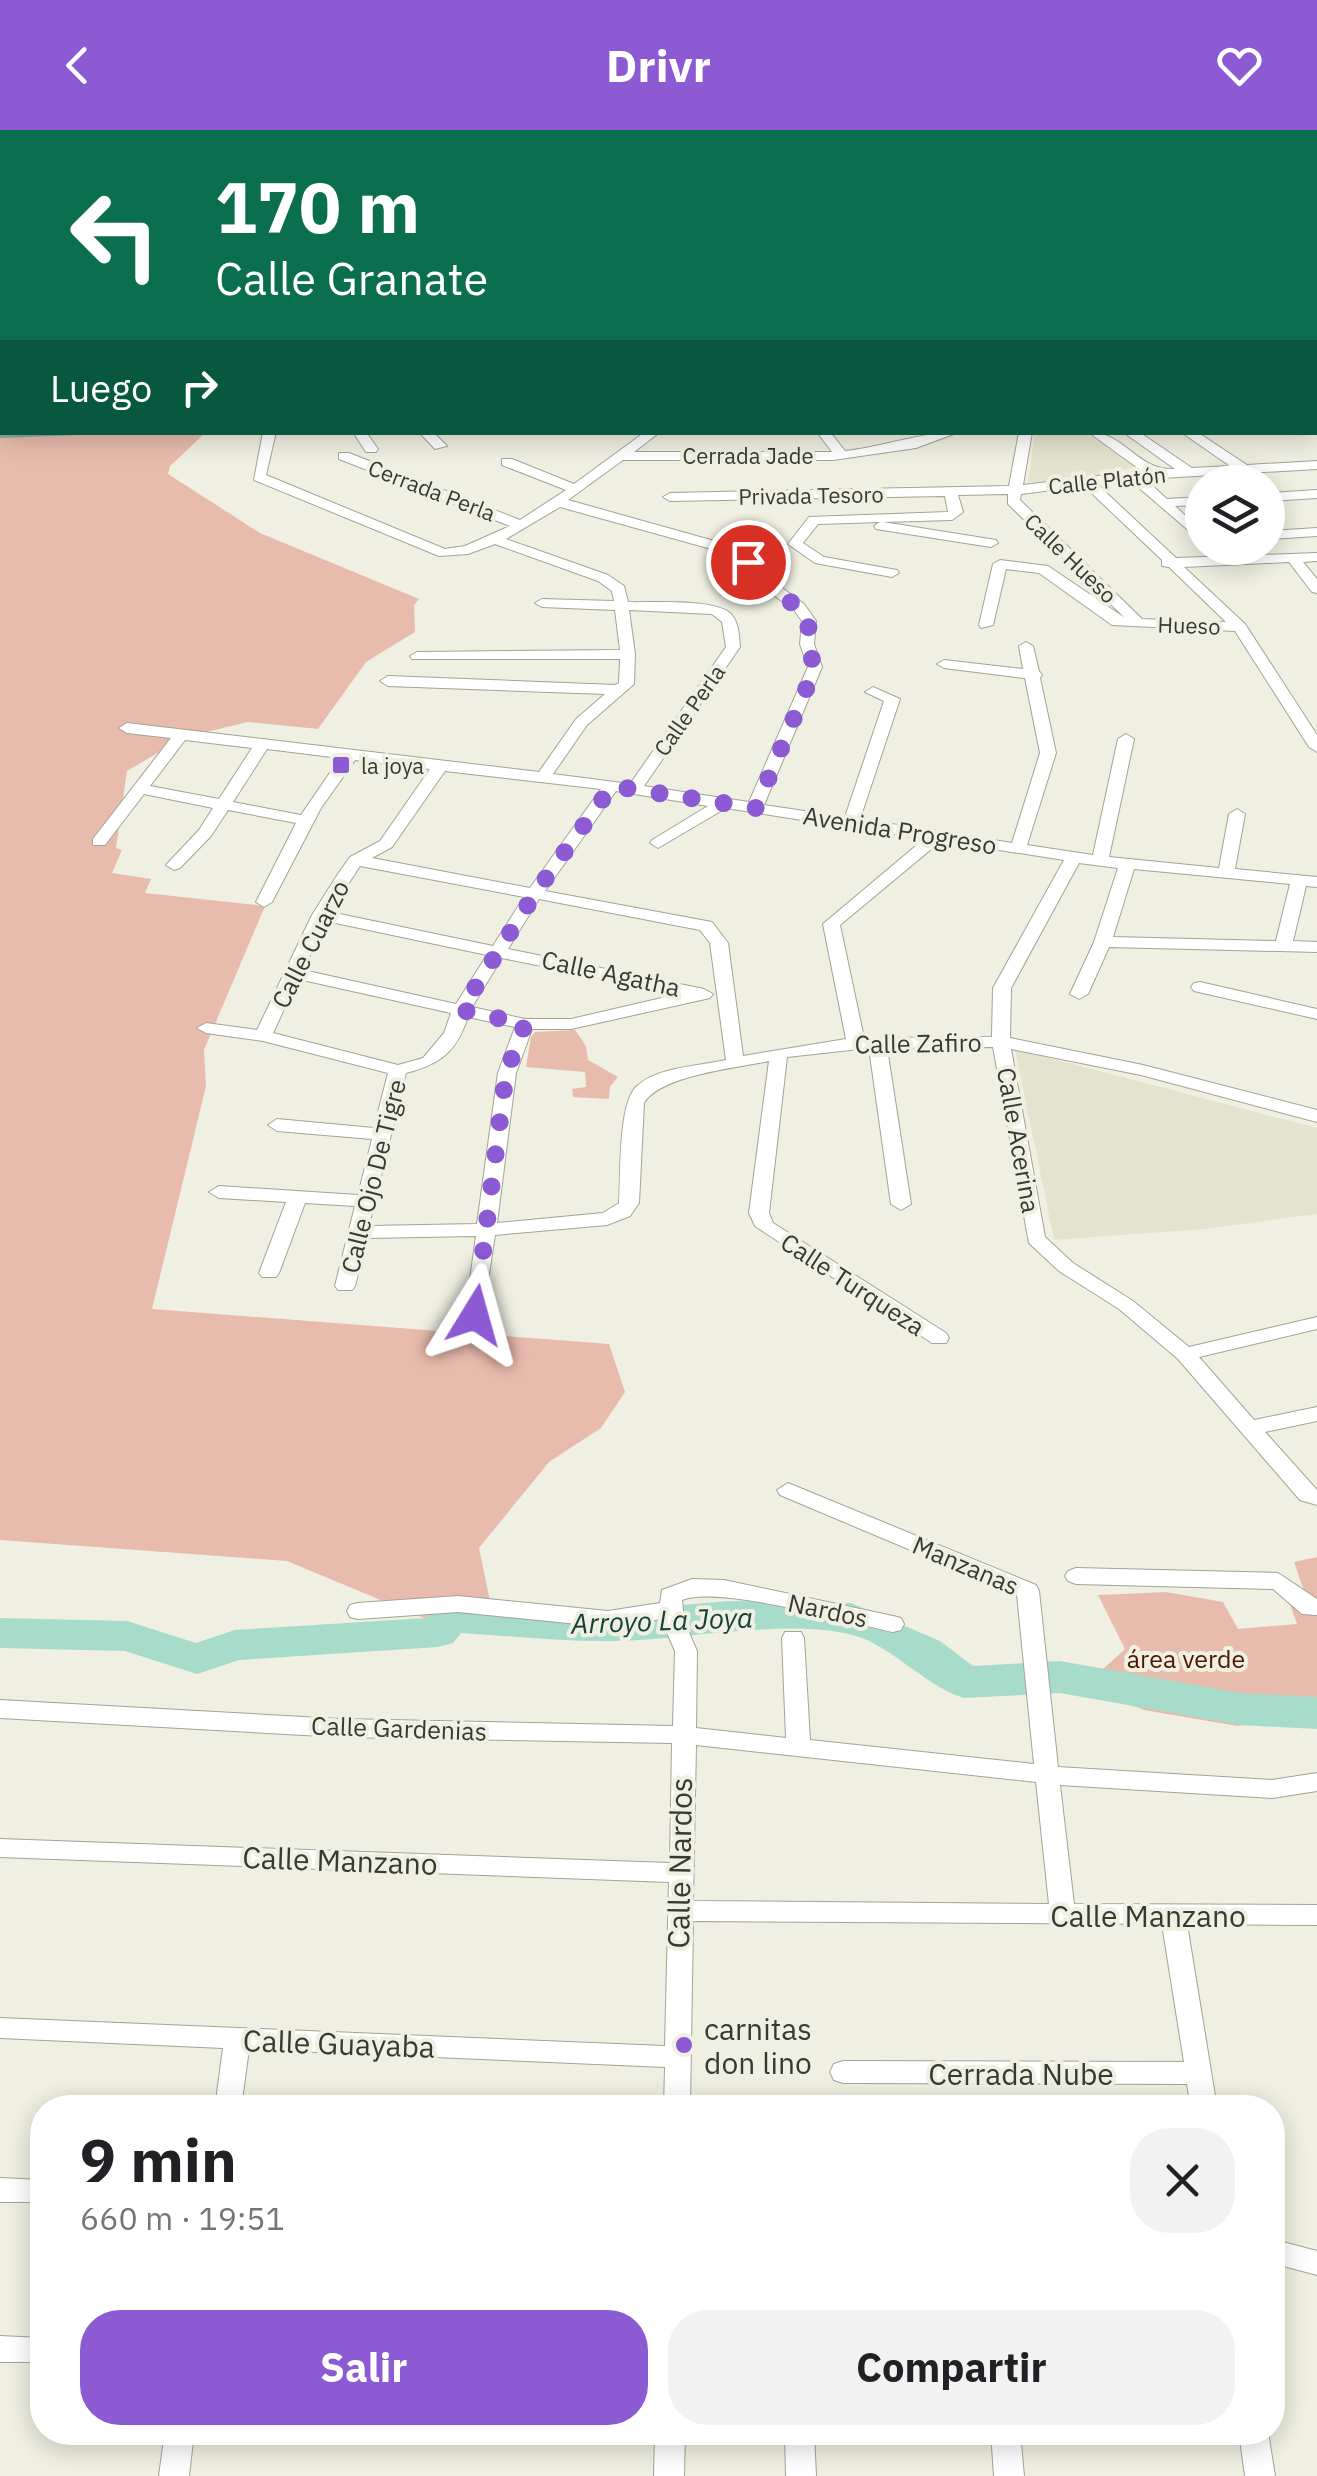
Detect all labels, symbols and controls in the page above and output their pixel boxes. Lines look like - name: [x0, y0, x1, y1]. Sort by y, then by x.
- text: Drivr: [606, 36, 711, 94]
- icon: back: [50, 38, 105, 93]
- icon: heart: [1212, 38, 1267, 93]
- text: 170 m: [215, 161, 420, 252]
- icon: left: [50, 170, 180, 300]
- text: Calle Granate: [215, 249, 488, 307]
- icon: right: [172, 360, 227, 415]
- text: Luego: [50, 363, 152, 412]
- street label: Cerrada Jade: [682, 441, 814, 470]
- street label: Cerrada Perla: [364, 452, 500, 528]
- street label: Calle Platón: [1047, 459, 1167, 501]
- map controls: [1185, 465, 1285, 565]
- button: layers: [1185, 465, 1285, 565]
- street label: Privada Tesoro: [738, 479, 884, 511]
- street label: Calle Hueso: [1019, 507, 1123, 609]
- pin: [706, 520, 791, 605]
- icon: arrive: [721, 535, 776, 590]
- street label: Hueso: [1157, 609, 1221, 641]
- street label: Calle Perla: [647, 658, 731, 761]
- place label: la joya: [361, 751, 424, 780]
- marker: la joya: [330, 754, 352, 776]
- street label: Avenida Progreso: [801, 798, 999, 862]
- street label: Calle Cuarzo: [264, 874, 356, 1014]
- street label: Calle Agatha: [539, 942, 683, 1004]
- street label: Calle Zafiro: [854, 1025, 982, 1061]
- street label: Calle Acerina: [990, 1065, 1048, 1215]
- street label: Calle Ojo De Tigre: [333, 1076, 413, 1276]
- street label: Calle Turqueza: [775, 1225, 931, 1343]
- position arrow: [423, 1263, 527, 1367]
- street label: Manzanas: [908, 1528, 1024, 1602]
- street label: Nardos: [785, 1585, 871, 1635]
- water label: Arroyo La Joya: [569, 1598, 754, 1642]
- park label: área verde: [1127, 1642, 1245, 1675]
- street label: Calle Gardenias: [311, 1708, 487, 1748]
- street label: Calle Nardos: [658, 1777, 700, 1949]
- street label: Calle Manzano: [242, 1837, 438, 1883]
- street label: Calle Manzano: [1050, 1896, 1246, 1935]
- place label: carnitas don lino: [704, 2009, 812, 2082]
- street label: Calle Guayaba: [242, 2020, 436, 2066]
- marker: carnitas don lino: [673, 2034, 695, 2056]
- street label: Cerrada Nube: [928, 2054, 1114, 2093]
- text: 9 min: [80, 2120, 237, 2199]
- button: close: [1130, 2128, 1235, 2233]
- text: 660 m · 19:51: [80, 2197, 285, 2239]
- button: Salir: [80, 2310, 648, 2425]
- button: Compartir: [668, 2310, 1235, 2425]

